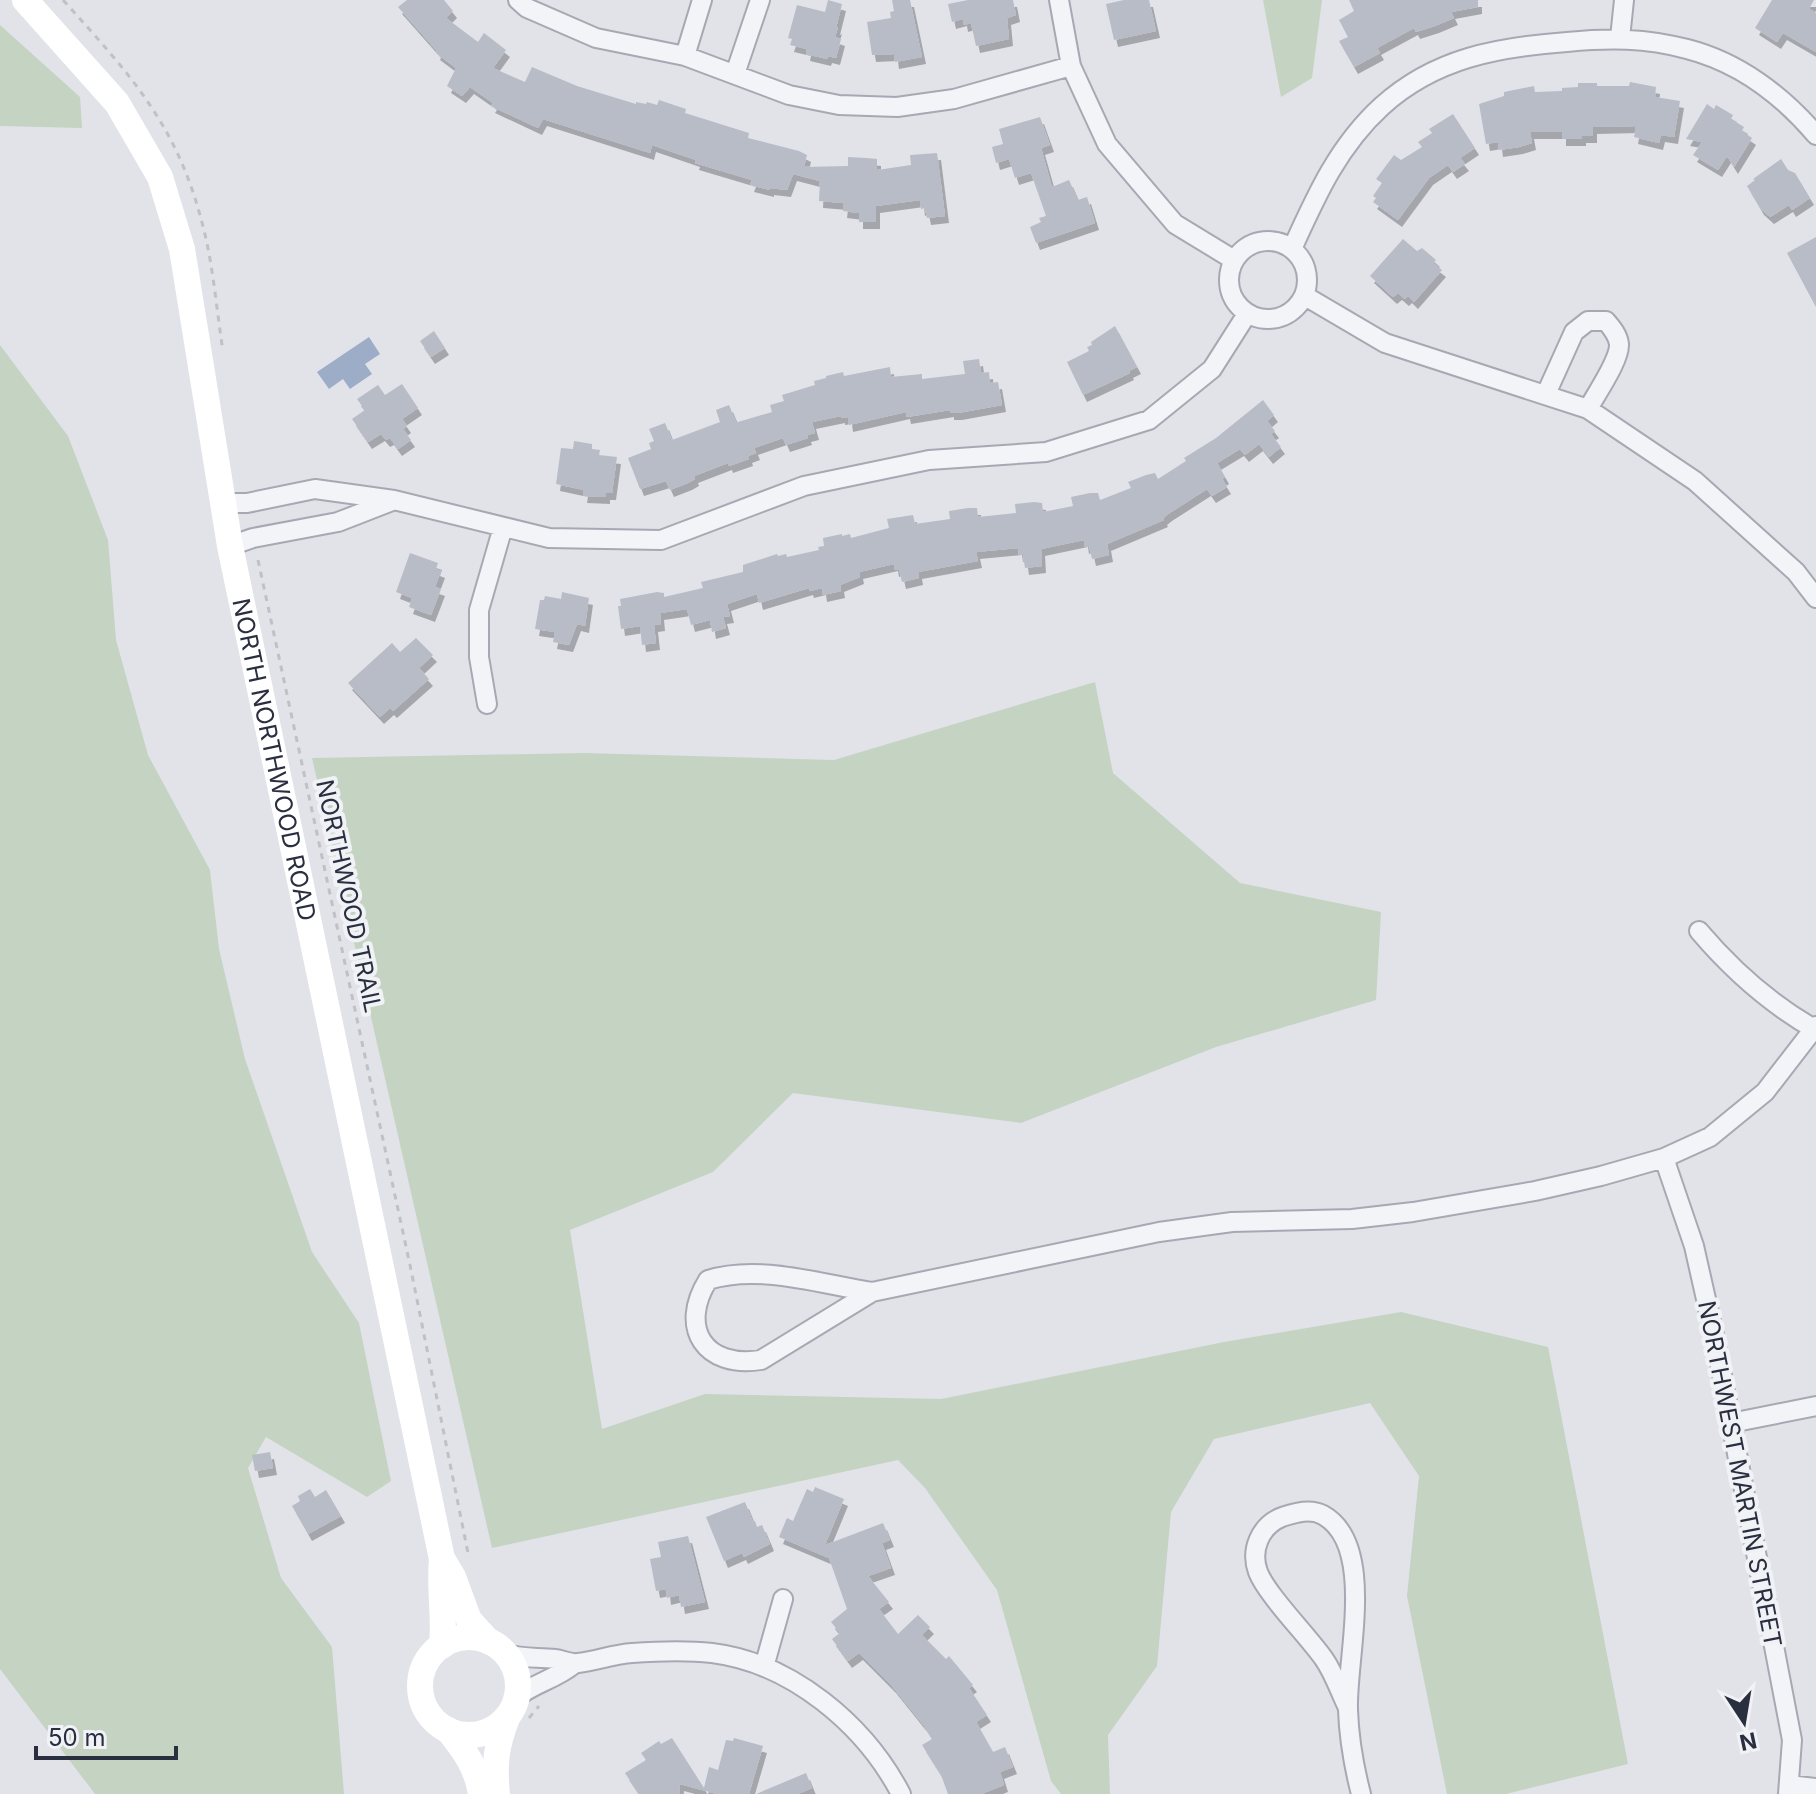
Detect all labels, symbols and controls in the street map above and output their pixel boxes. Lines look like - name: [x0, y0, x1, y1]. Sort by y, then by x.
- street label: NORTH NORTHWOOD ROAD: [227, 596, 323, 923]
- street label: NORTHWOOD TRAIL: [310, 777, 388, 1015]
- street label: NORTHWEST MARTIN STREET: [1692, 1298, 1788, 1650]
- north arrow: [1704, 1682, 1784, 1762]
- scale bar: [36, 1710, 176, 1760]
- text: 50 m: [48, 1723, 106, 1752]
- text: N: [1737, 1727, 1759, 1756]

